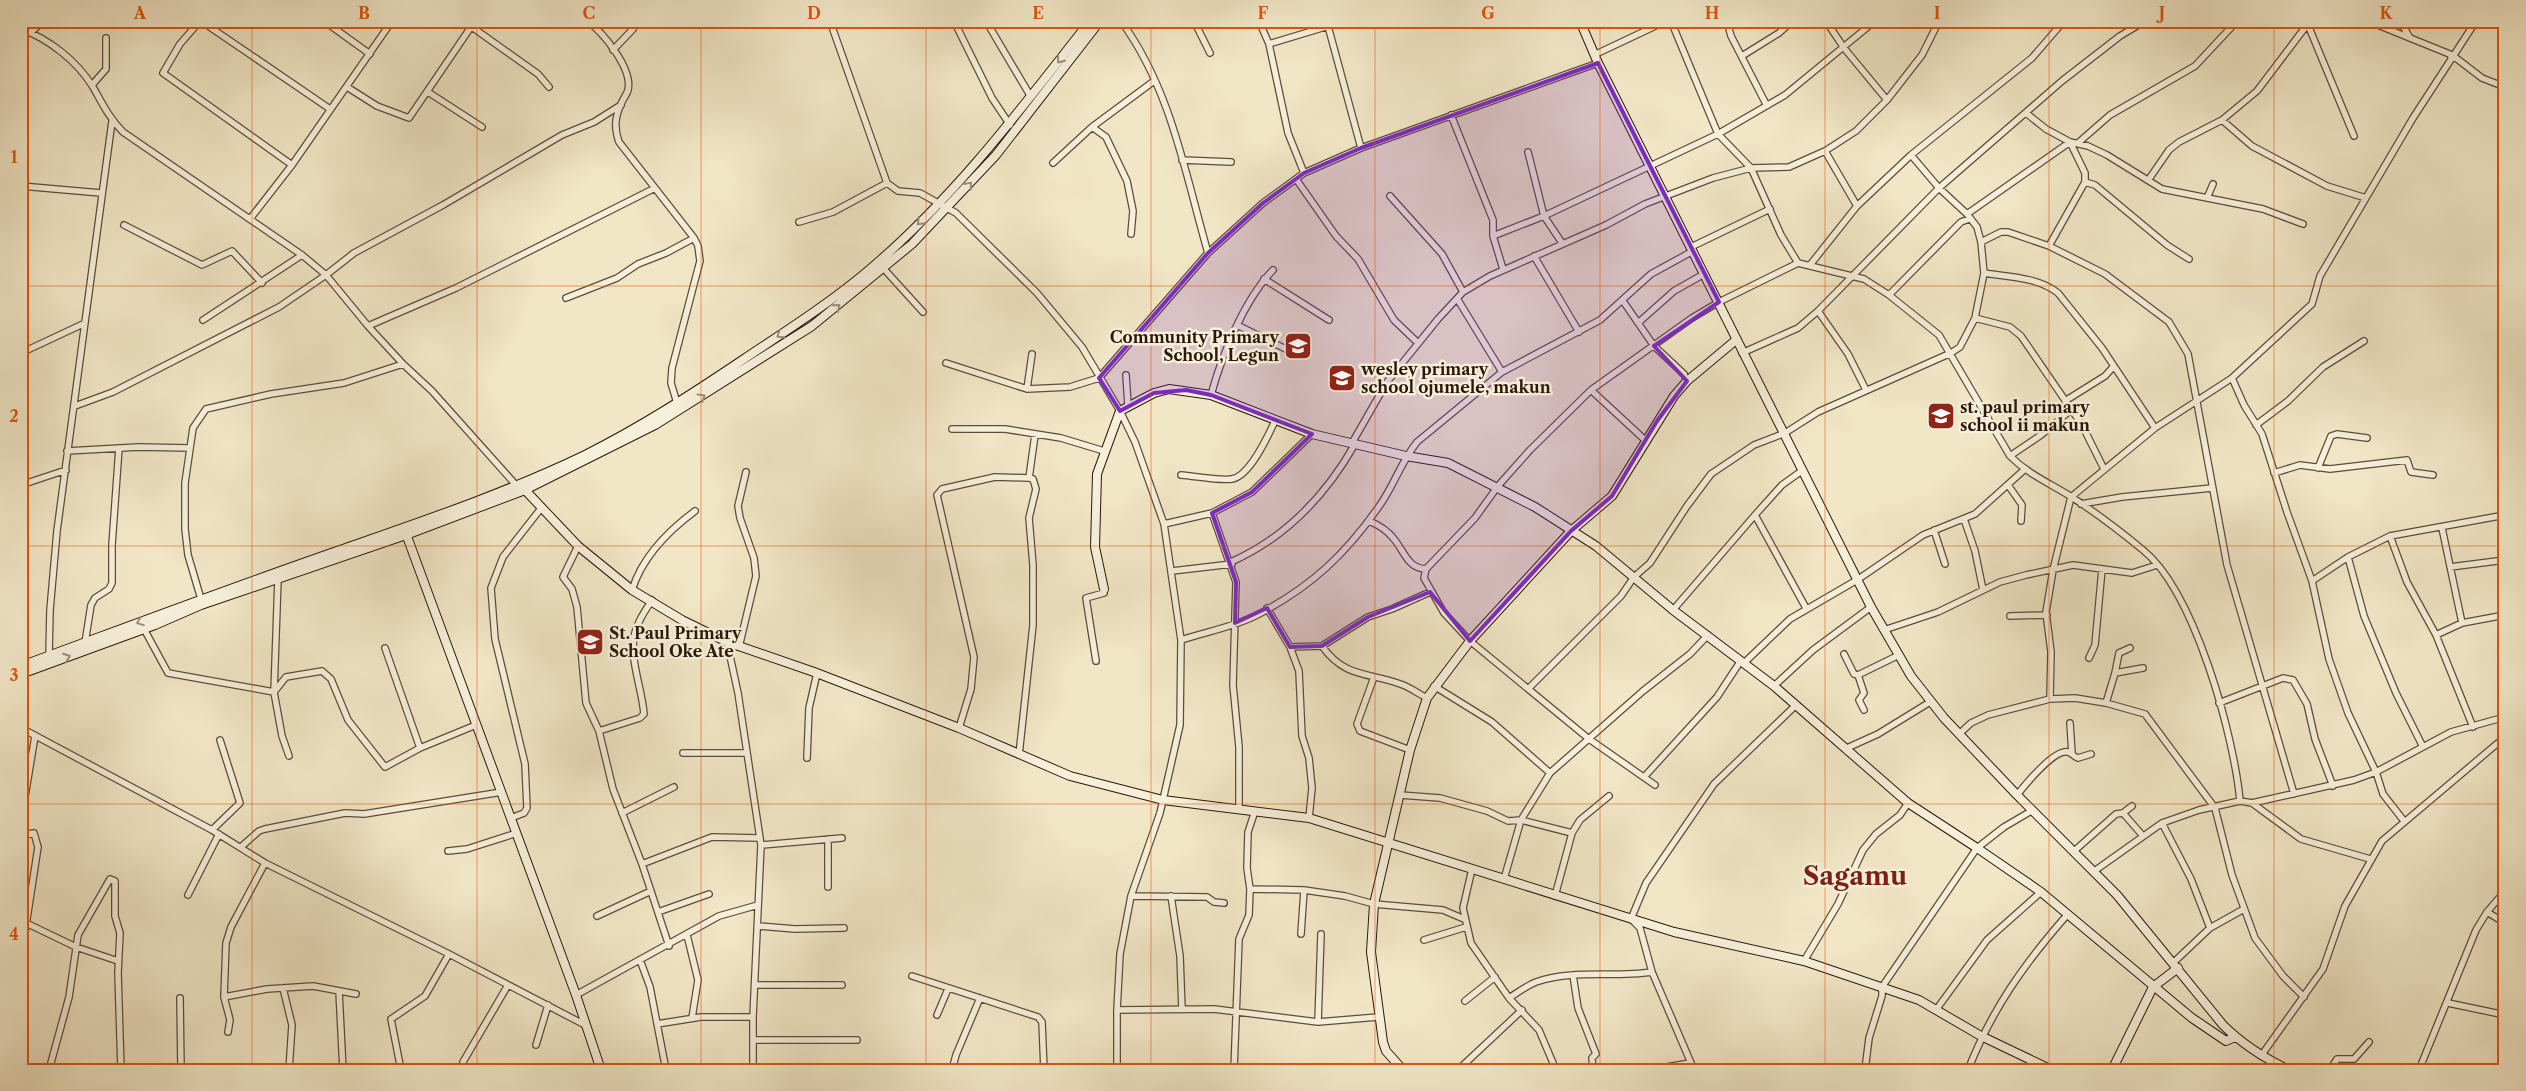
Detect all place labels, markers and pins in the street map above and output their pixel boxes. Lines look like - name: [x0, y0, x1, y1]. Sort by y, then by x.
- place label: Community Primary School, Legun: [1110, 327, 1280, 365]
- school or university icon: Community Primary School, Legun: [1283, 331, 1313, 361]
- place label: wesley primary school ojumele, makun: [1360, 359, 1551, 397]
- school or university icon: wesley primary school ojumele, makun: [1327, 363, 1357, 393]
- place label: st. paul primary school ii makun: [1960, 397, 2091, 435]
- school or university icon: st. paul primary school ii makun: [1926, 401, 1956, 431]
- place label: St. Paul Primary School Oke Ate: [609, 623, 743, 661]
- school or university icon: St. Paul Primary School Oke Ate: [575, 627, 605, 657]

